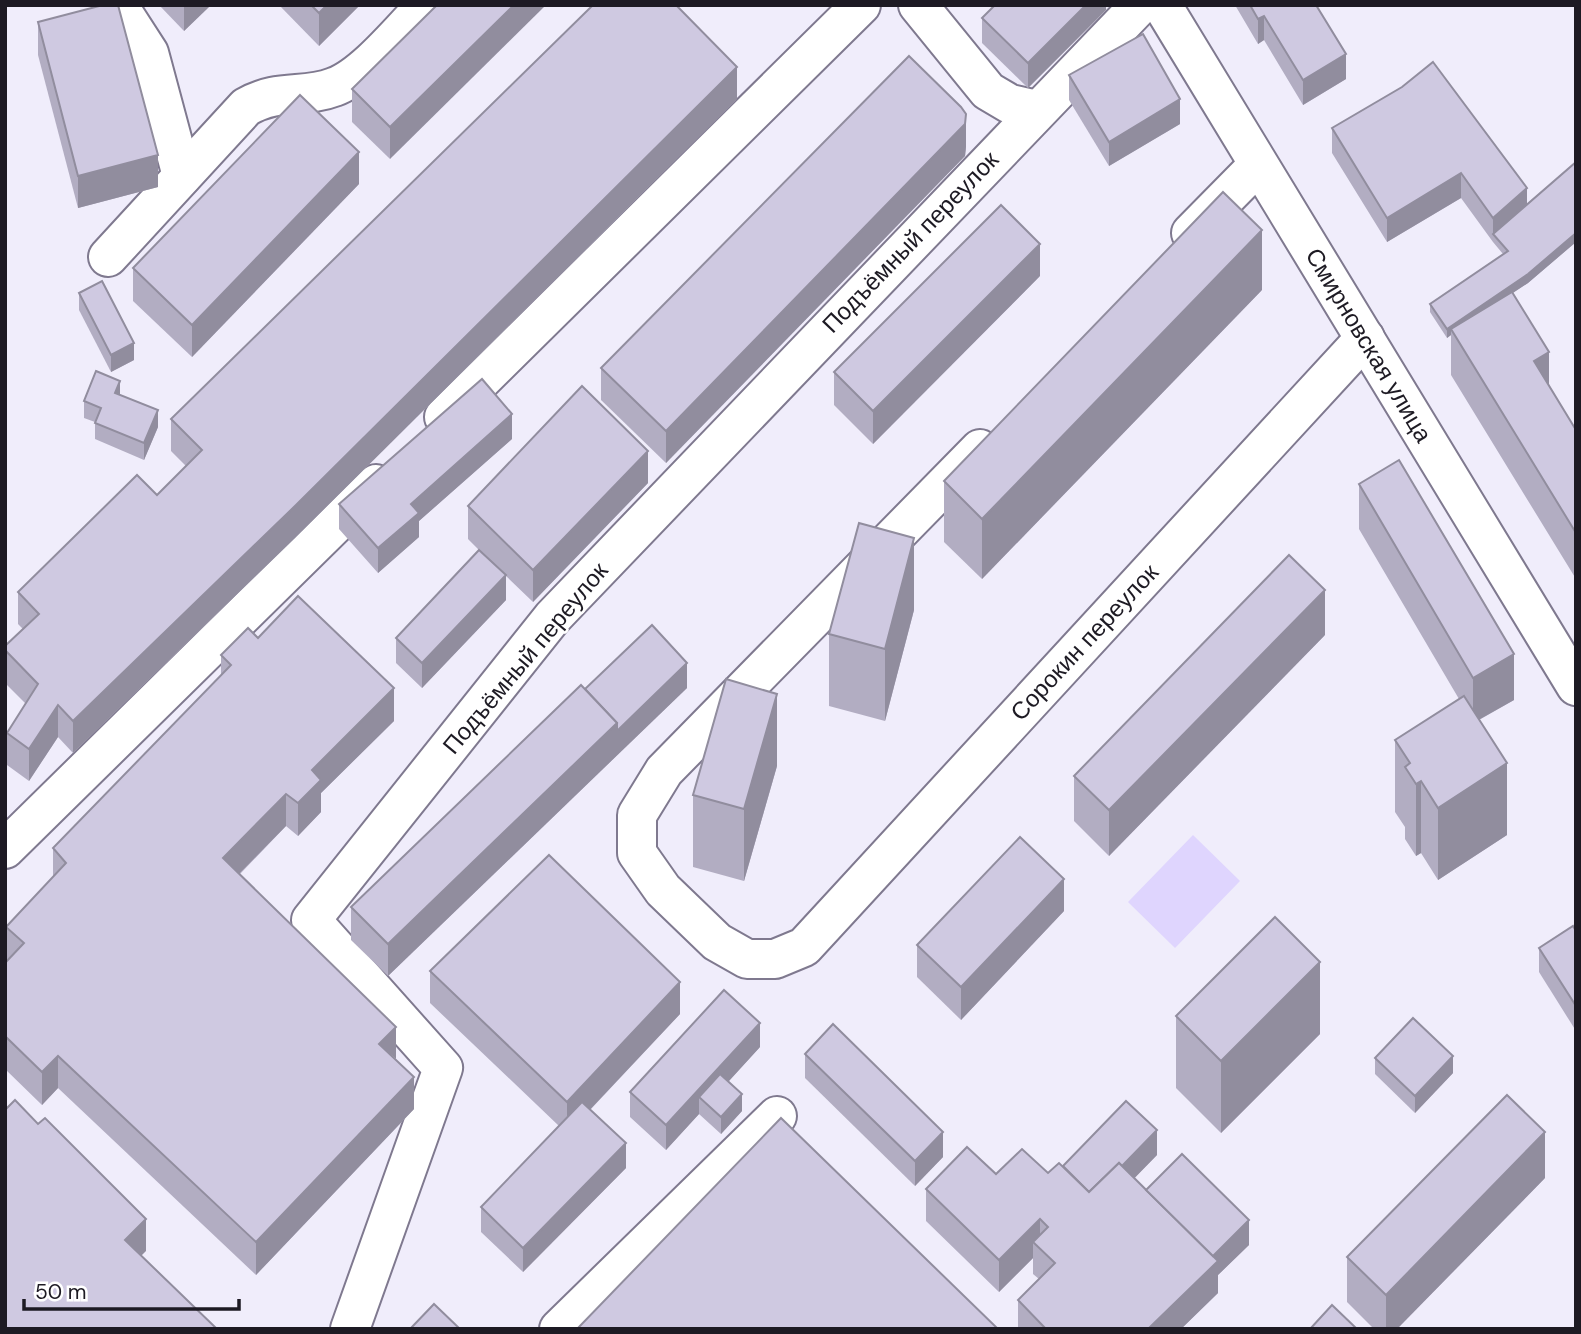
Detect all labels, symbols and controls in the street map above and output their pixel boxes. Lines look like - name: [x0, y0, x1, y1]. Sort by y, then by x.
- street label: Подъёмный переулок: [815, 144, 1005, 339]
- street label: Смирновская улица: [1299, 242, 1440, 448]
- street label: Подъёмный переулок: [436, 555, 615, 760]
- street label: Сорокин переулок: [1003, 557, 1165, 727]
- scale bar: [24, 1268, 240, 1312]
- text: 50 m: [35, 1278, 86, 1306]

